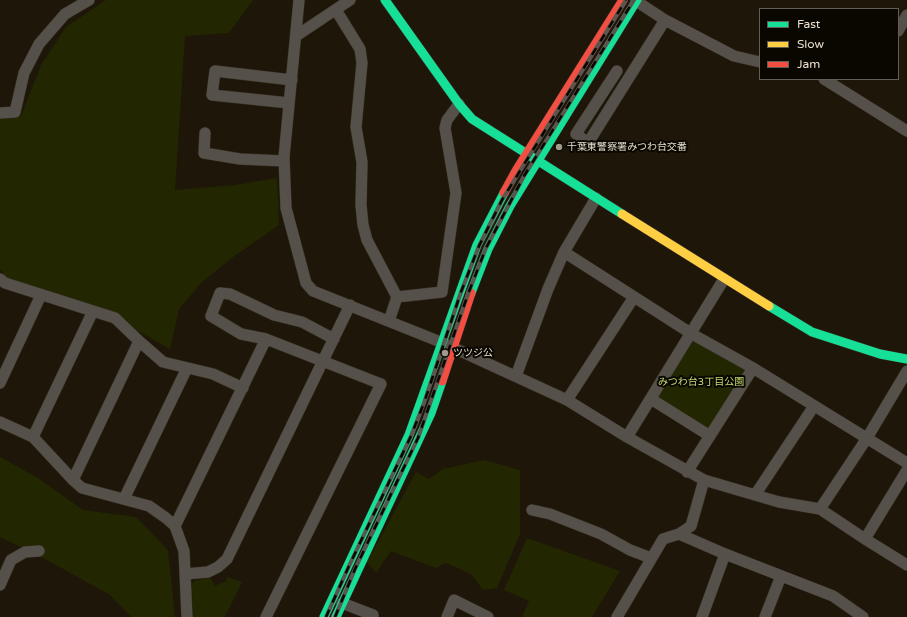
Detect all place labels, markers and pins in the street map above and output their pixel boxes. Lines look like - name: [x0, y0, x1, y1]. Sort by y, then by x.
- place label: 千葉東警察署みつわ台交番: [567, 141, 687, 153]
- marker: 千葉東警察署みつわ台交番: [554, 142, 564, 152]
- place label: ツツジ公: [453, 347, 493, 359]
- marker: ツツジ公: [440, 348, 450, 358]

